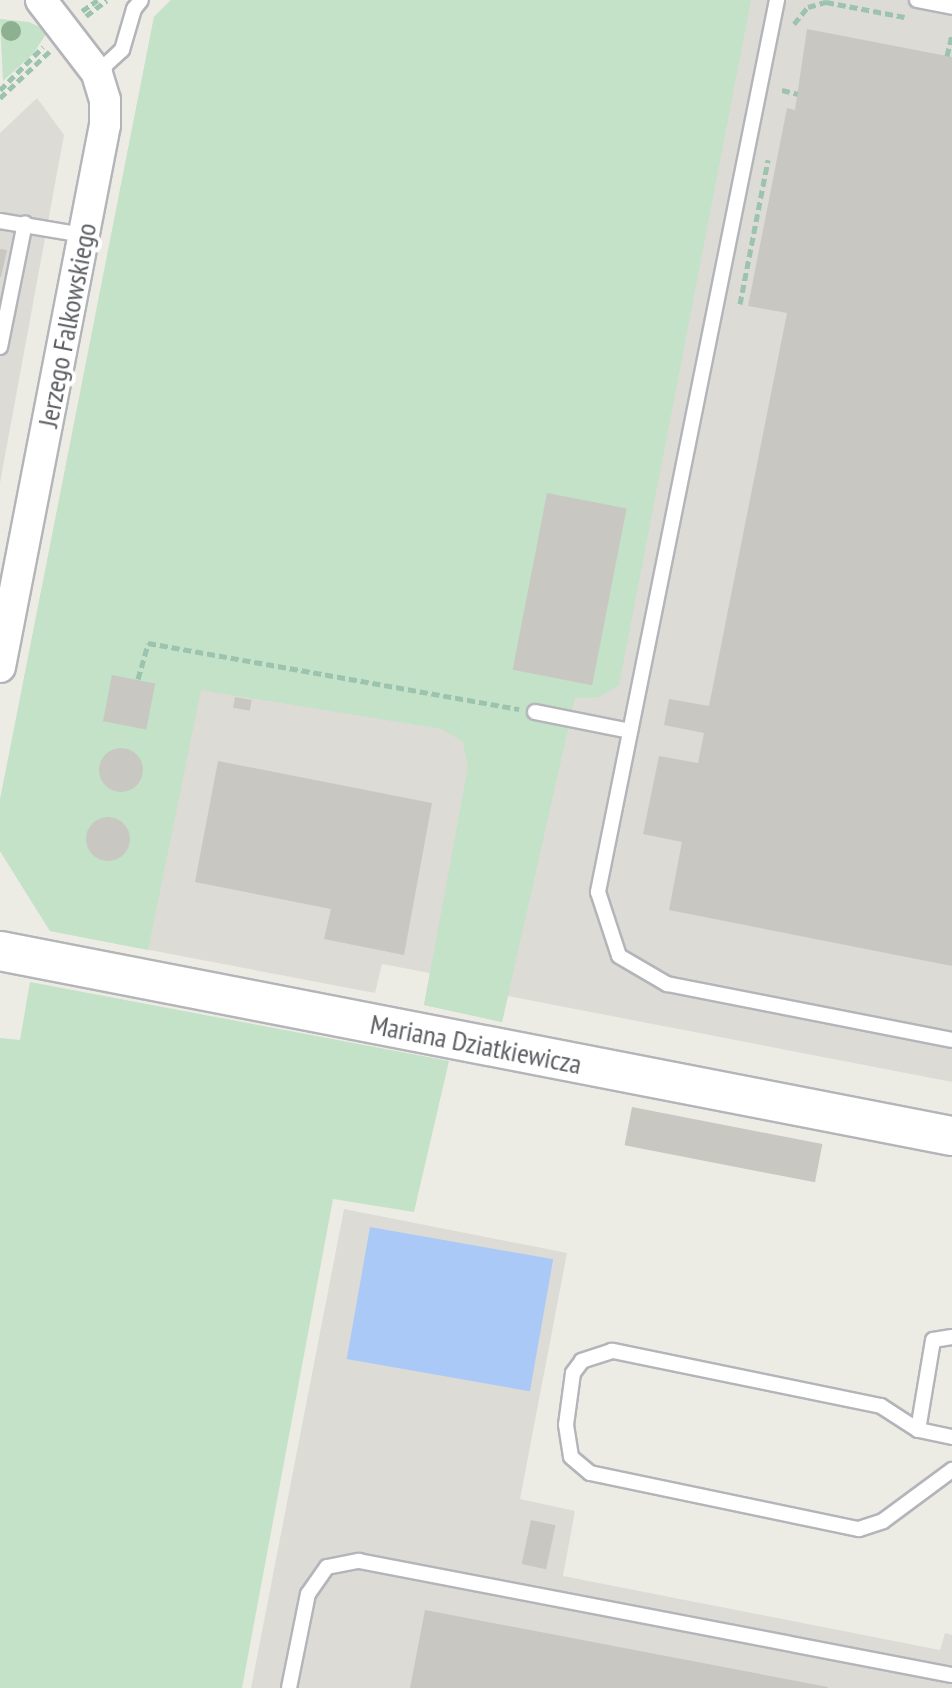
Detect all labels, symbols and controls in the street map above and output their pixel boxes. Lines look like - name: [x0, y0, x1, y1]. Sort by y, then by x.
- street label: Jerzego Falkowskiego: [31, 220, 103, 430]
- street label: Mariana Dziatkiewicza: [368, 1007, 584, 1081]

